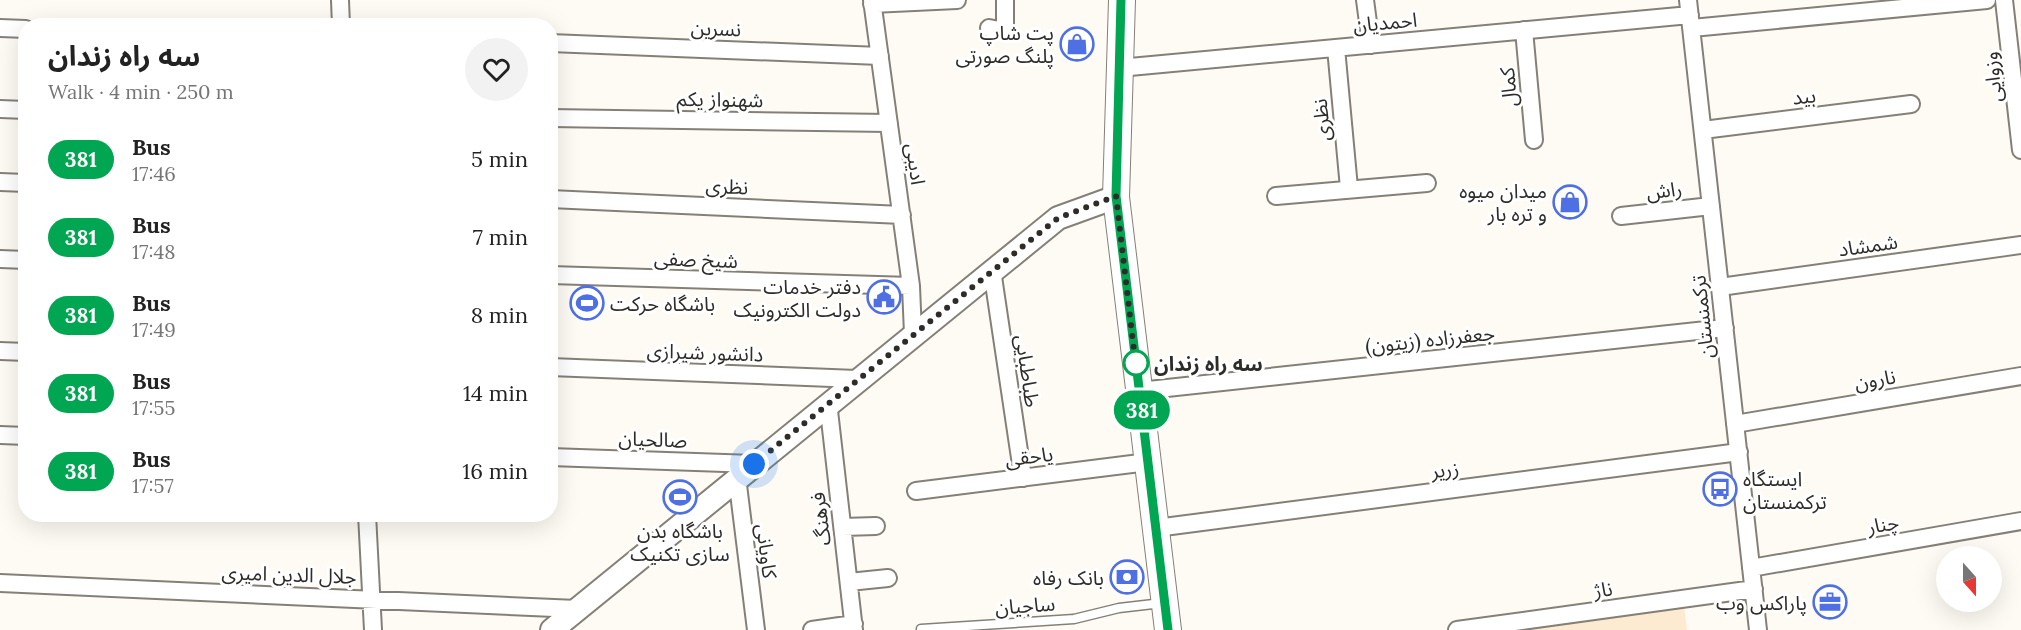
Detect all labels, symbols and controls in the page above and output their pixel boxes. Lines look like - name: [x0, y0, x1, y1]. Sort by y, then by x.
- street label: احمدیان: [1352, 7, 1418, 37]
- street label: نسرین: [690, 15, 742, 41]
- place label: پت شاپ پلنگ صورتی: [955, 20, 1054, 69]
- shop icon: پت شاپ پلنگ صورتی: [1059, 26, 1095, 62]
- text: سه راه زندان: [48, 38, 200, 74]
- button: heart: [465, 38, 528, 101]
- street label: وزوایی: [1977, 50, 2007, 104]
- street label: کمال: [1494, 65, 1522, 108]
- text: Walk · 4 min · 250 m: [48, 79, 234, 104]
- street label: بید: [1791, 82, 1817, 110]
- street label: شهنواز یکم: [676, 86, 764, 115]
- street label: نظری: [1307, 98, 1335, 142]
- text: Bus: [132, 133, 171, 161]
- street label: ادیبی: [901, 142, 931, 186]
- text: 5 min: [471, 145, 528, 173]
- text: 381: [65, 146, 97, 173]
- text: 17:46: [132, 161, 176, 186]
- street label: نظری: [705, 172, 749, 200]
- street label: راش: [1645, 175, 1683, 205]
- place label: میدان میوه و تره بار: [1459, 178, 1547, 226]
- shop icon: میدان میوه و تره بار: [1552, 184, 1588, 220]
- text: Bus: [132, 211, 171, 239]
- text: 7 min: [473, 223, 528, 251]
- text: 381: [65, 224, 97, 251]
- street label: شمشاد: [1837, 228, 1899, 262]
- text: 17:48: [132, 239, 176, 264]
- street label: شیخ صفی: [653, 245, 738, 276]
- place label: دفتر خدمات دولت الکترونیک: [733, 274, 861, 322]
- street label: ترکمنستان: [1685, 274, 1719, 360]
- public building icon: دفتر خدمات دولت الکترونیک: [866, 279, 902, 315]
- sports icon: باشگاه حرکت: [569, 285, 605, 321]
- text: Bus: [132, 289, 171, 317]
- place label: باشگاه حرکت: [610, 291, 715, 316]
- text: 8 min: [471, 301, 528, 329]
- text: 381: [65, 302, 97, 329]
- text: 17:49: [132, 317, 176, 342]
- street label: جعفرزاده (زیتون): [1364, 320, 1496, 359]
- street label: طباطبایی: [1011, 333, 1045, 409]
- street label: دانشور شیرازی: [646, 337, 764, 367]
- marker: سه راه زندان: [1123, 350, 1149, 376]
- place label: سه راه زندان: [1154, 351, 1263, 376]
- street label: نارون: [1853, 363, 1897, 395]
- text: Bus: [132, 367, 171, 395]
- text: 14 min: [463, 379, 528, 407]
- text: 381: [65, 380, 97, 407]
- line badge: 381: [1108, 390, 1176, 430]
- text: 17:55: [132, 395, 175, 420]
- text: 381: [1126, 397, 1158, 424]
- street label: صالحیان: [618, 425, 688, 453]
- street label: یاحقی: [1004, 441, 1054, 471]
- text: Bus: [132, 445, 171, 473]
- your location: [739, 449, 769, 479]
- street label: زریر: [1429, 455, 1460, 483]
- text: 16 min: [462, 457, 528, 485]
- text: 381: [65, 458, 97, 485]
- place label: ایستگاه ترکمنستان: [1743, 466, 1827, 514]
- bus stop icon: ایستگاه ترکمنستان: [1702, 471, 1738, 507]
- text: 17:57: [132, 473, 174, 498]
- sports icon: باشگاه بدن سازی تکنیک: [662, 479, 698, 515]
- street label: فرهنگ: [804, 491, 836, 547]
- street label: چنار: [1864, 509, 1901, 540]
- place label: باشگاه بدن سازی تکنیک: [630, 518, 730, 566]
- street label: کاویانی: [751, 522, 783, 581]
- north arrow: [1936, 546, 2002, 612]
- map controls: [1936, 546, 2002, 612]
- street label: جلال الدین امیری: [221, 559, 357, 589]
- bank icon: بانک رفاه: [1109, 559, 1145, 595]
- place label: بانک رفاه: [1033, 565, 1104, 590]
- street label: ناژ: [1591, 575, 1614, 603]
- office icon: پاراکس وب: [1812, 584, 1848, 620]
- street label: ساجیان: [994, 590, 1056, 620]
- place label: پاراکس وب: [1716, 590, 1807, 616]

